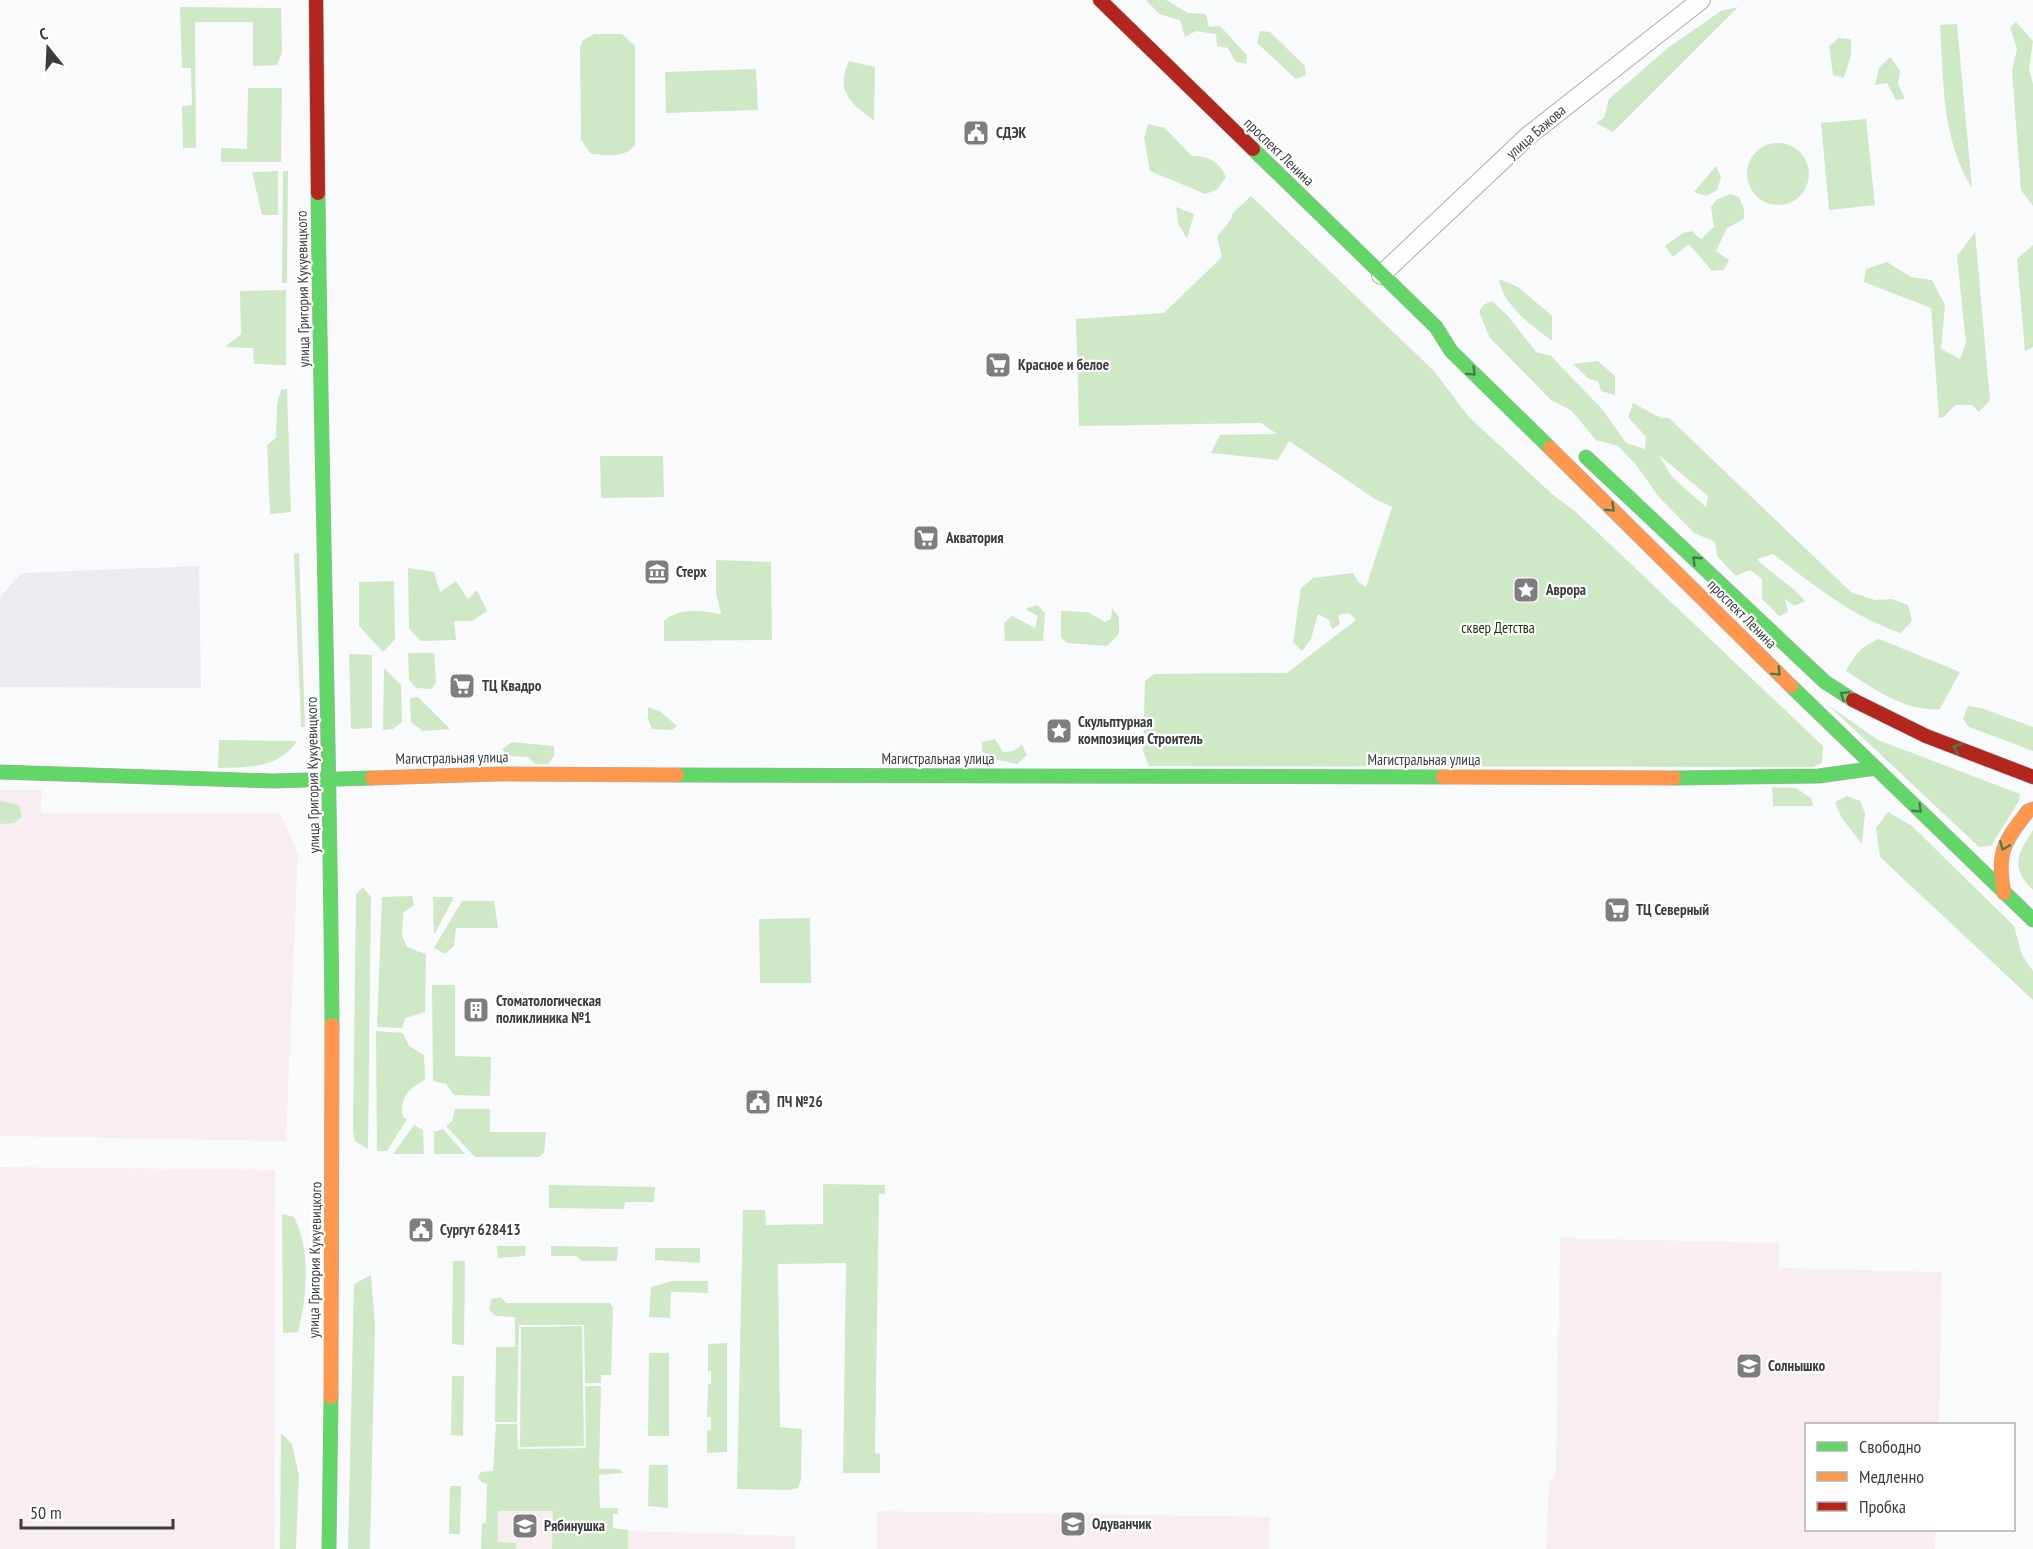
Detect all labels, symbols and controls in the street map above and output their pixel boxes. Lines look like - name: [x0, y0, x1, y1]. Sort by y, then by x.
- north arrow: [18, 18, 78, 78]
- text: С: [37, 23, 51, 44]
- street label: улица Бажова: [1502, 100, 1569, 163]
- street label: проспект Ленина: [1240, 113, 1318, 190]
- public building icon: СДЭК: [961, 118, 991, 148]
- place label: СДЭК: [996, 123, 1027, 142]
- street label: улица Григория Кукуевицкого: [292, 211, 313, 367]
- supermarket icon: Красное и белое: [983, 350, 1013, 380]
- place label: Красное и белое: [1018, 355, 1109, 374]
- one-way arrow: [1465, 365, 1475, 376]
- one-way arrow: [1604, 501, 1615, 512]
- supermarket icon: Акватория: [911, 523, 941, 553]
- place label: Акватория: [945, 528, 1004, 547]
- museum icon: Стерх: [642, 557, 672, 587]
- one-way arrow: [1692, 557, 1703, 568]
- place label: Стерх: [676, 562, 707, 581]
- place icon: Аврора: [1511, 575, 1541, 605]
- street label: проспект Ленина: [1704, 575, 1781, 652]
- place label: Аврора: [1545, 580, 1586, 599]
- park label: сквер Детства: [1461, 618, 1535, 637]
- one-way arrow: [1769, 664, 1780, 675]
- supermarket icon: ТЦ Квадро: [447, 671, 477, 701]
- place label: ТЦ Квадро: [482, 676, 542, 695]
- one-way arrow: [1839, 691, 1850, 702]
- street label: улица Григория Кукуевицкого: [302, 697, 323, 853]
- place label: Скульптурная композиция Строитель: [1078, 712, 1203, 748]
- place icon: Скульптурная композиция Строитель: [1044, 716, 1074, 746]
- one-way arrow: [1952, 743, 1963, 755]
- street label: Магистральная улица: [395, 747, 509, 768]
- street label: Магистральная улица: [881, 749, 995, 768]
- street label: Магистральная улица: [1367, 750, 1481, 769]
- one-way arrow: [1911, 802, 1921, 813]
- one-way arrow: [1999, 840, 2011, 851]
- supermarket icon: ТЦ Северный: [1602, 895, 1632, 925]
- place label: ТЦ Северный: [1636, 900, 1709, 919]
- place label: Стоматологическая поликлиника №1: [496, 991, 601, 1027]
- building icon: Стоматологическая поликлиника №1: [461, 995, 491, 1025]
- public building icon: ПЧ №26: [743, 1087, 773, 1117]
- place label: ПЧ №26: [777, 1092, 823, 1111]
- street label: улица Григория Кукуевицкого: [304, 1182, 325, 1338]
- public building icon: Сургут 628413: [406, 1215, 436, 1245]
- place label: Сургут 628413: [440, 1220, 521, 1239]
- school or university icon: Солнышко: [1734, 1351, 1764, 1381]
- place label: Солнышко: [1768, 1356, 1825, 1375]
- legend: [1805, 1423, 2015, 1531]
- text: Свободно: [1859, 1435, 1922, 1458]
- text: Медленно: [1859, 1465, 1924, 1488]
- scale bar: [21, 1492, 172, 1530]
- text: Пробка: [1859, 1495, 1906, 1518]
- text: 50 m: [30, 1501, 62, 1524]
- school or university icon: Одуванчик: [1058, 1509, 1088, 1539]
- school or university icon: Рябинушка: [510, 1511, 540, 1541]
- place label: Одуванчик: [1092, 1514, 1152, 1533]
- place label: Рябинушка: [544, 1516, 605, 1535]

